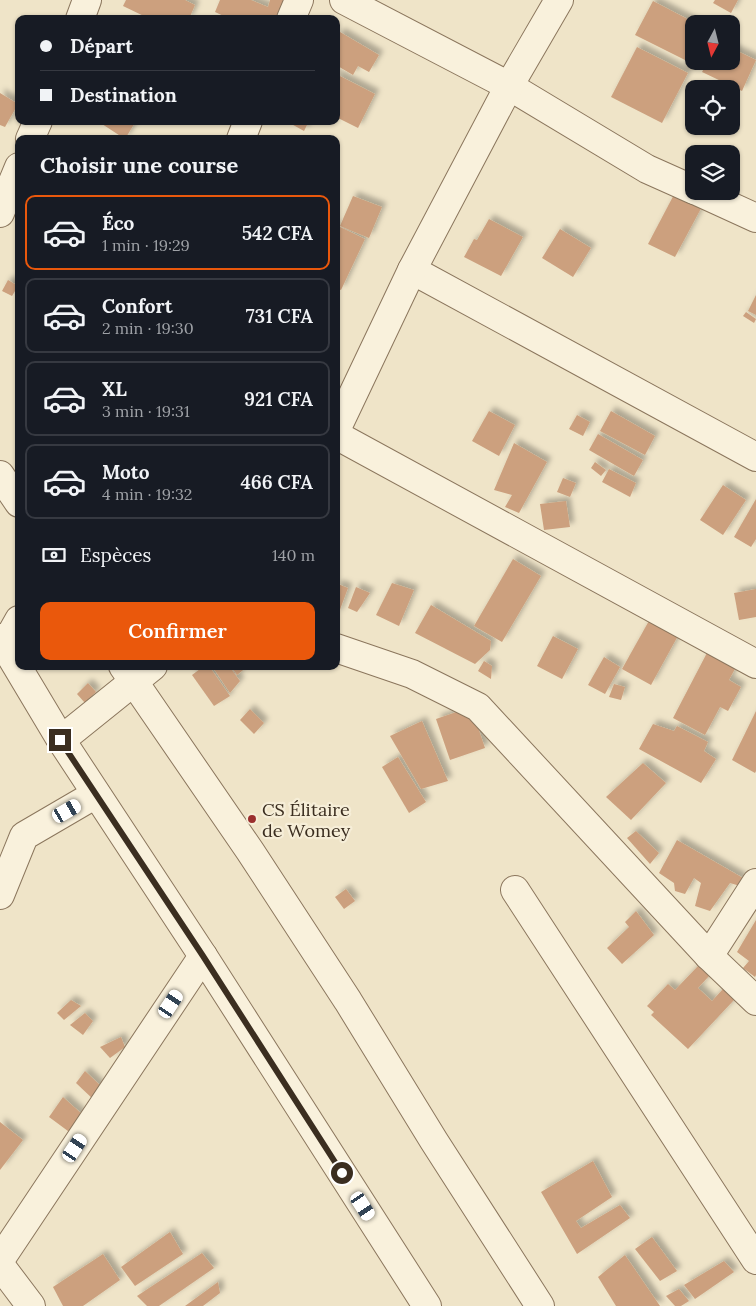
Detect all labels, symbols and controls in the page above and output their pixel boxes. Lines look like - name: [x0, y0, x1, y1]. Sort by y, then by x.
- north arrow: [685, 15, 740, 70]
- map controls: [685, 15, 740, 200]
- text: Départ: [70, 34, 133, 58]
- button: locate: [685, 80, 740, 135]
- text: Destination: [70, 83, 177, 107]
- button: layers: [685, 145, 740, 200]
- text: Choisir une course: [40, 151, 238, 179]
- icon: car: [42, 210, 87, 255]
- text: Éco: [102, 211, 134, 235]
- text: 542 CFA: [242, 221, 313, 245]
- text: 1 min · 19:29: [102, 235, 190, 255]
- icon: car: [42, 293, 87, 338]
- text: Confort: [102, 294, 173, 318]
- text: 731 CFA: [246, 304, 313, 328]
- text: 2 min · 19:30: [102, 318, 194, 338]
- icon: car: [42, 376, 87, 421]
- text: XL: [102, 377, 127, 401]
- text: 921 CFA: [244, 387, 313, 411]
- text: 3 min · 19:31: [102, 401, 190, 421]
- icon: car: [42, 459, 87, 504]
- text: Moto: [102, 460, 149, 484]
- text: 466 CFA: [240, 470, 313, 494]
- text: 4 min · 19:32: [102, 484, 192, 504]
- icon: cash: [40, 541, 68, 569]
- text: Espèces: [80, 543, 151, 567]
- text: 140 m: [272, 545, 315, 565]
- button: Confirmer: [40, 602, 315, 660]
- route end: [49, 729, 71, 751]
- car: [50, 797, 83, 825]
- place label: CS Élitaire de Womey: [262, 798, 351, 842]
- marker: CS Élitaire de Womey: [246, 813, 258, 825]
- car: [156, 987, 185, 1021]
- car: [60, 1131, 89, 1165]
- route start: [331, 1162, 353, 1184]
- car: [348, 1189, 377, 1223]

